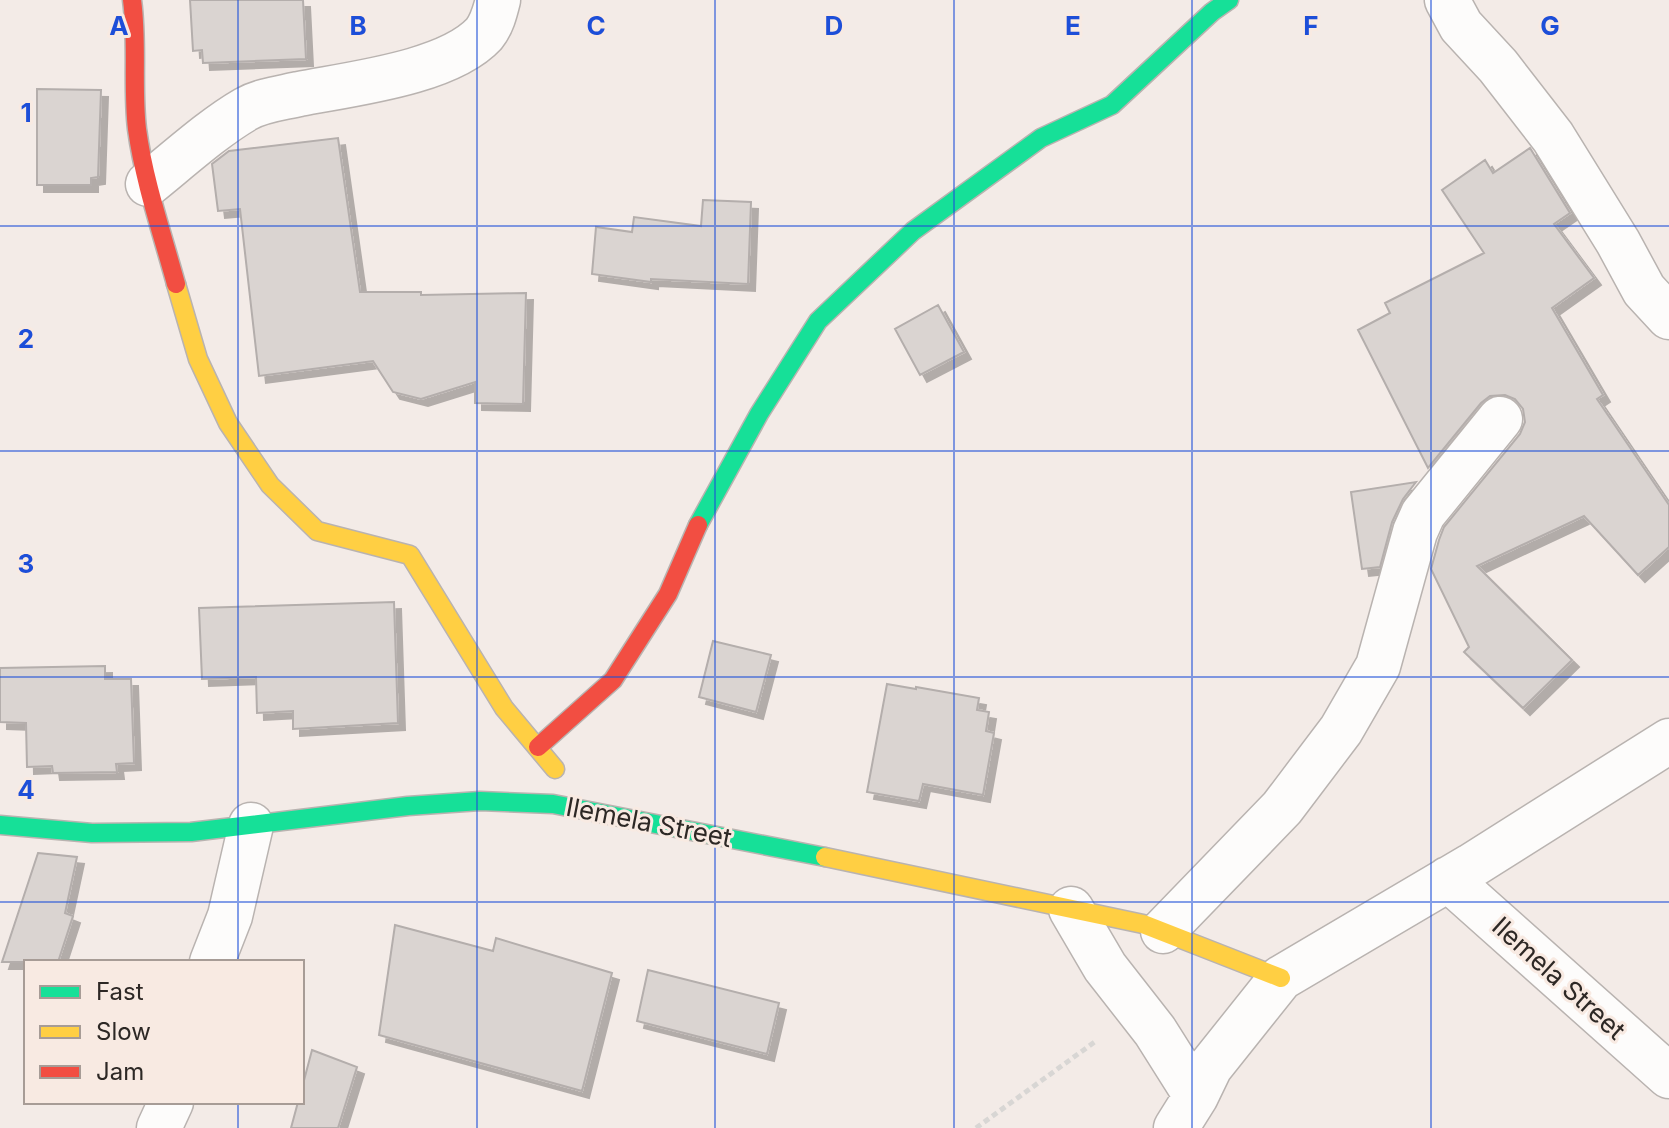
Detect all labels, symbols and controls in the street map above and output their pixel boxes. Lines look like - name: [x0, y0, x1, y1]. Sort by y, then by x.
- text: A: [109, 10, 129, 41]
- text: B: [349, 10, 367, 41]
- text: C: [586, 10, 606, 41]
- text: D: [825, 10, 843, 41]
- text: E: [1065, 10, 1081, 41]
- text: F: [1303, 10, 1319, 41]
- text: G: [1540, 10, 1560, 41]
- text: 1: [20, 97, 32, 128]
- text: 2: [18, 323, 34, 354]
- text: 3: [18, 548, 34, 579]
- text: 4: [17, 774, 35, 805]
- street label: Ilemela Street: [564, 791, 734, 853]
- street label: Ilemela Street: [1486, 910, 1632, 1046]
- legend: [24, 960, 304, 1104]
- text: Fast: [96, 977, 144, 1006]
- text: Slow: [96, 1017, 151, 1046]
- text: Jam: [96, 1057, 144, 1086]

